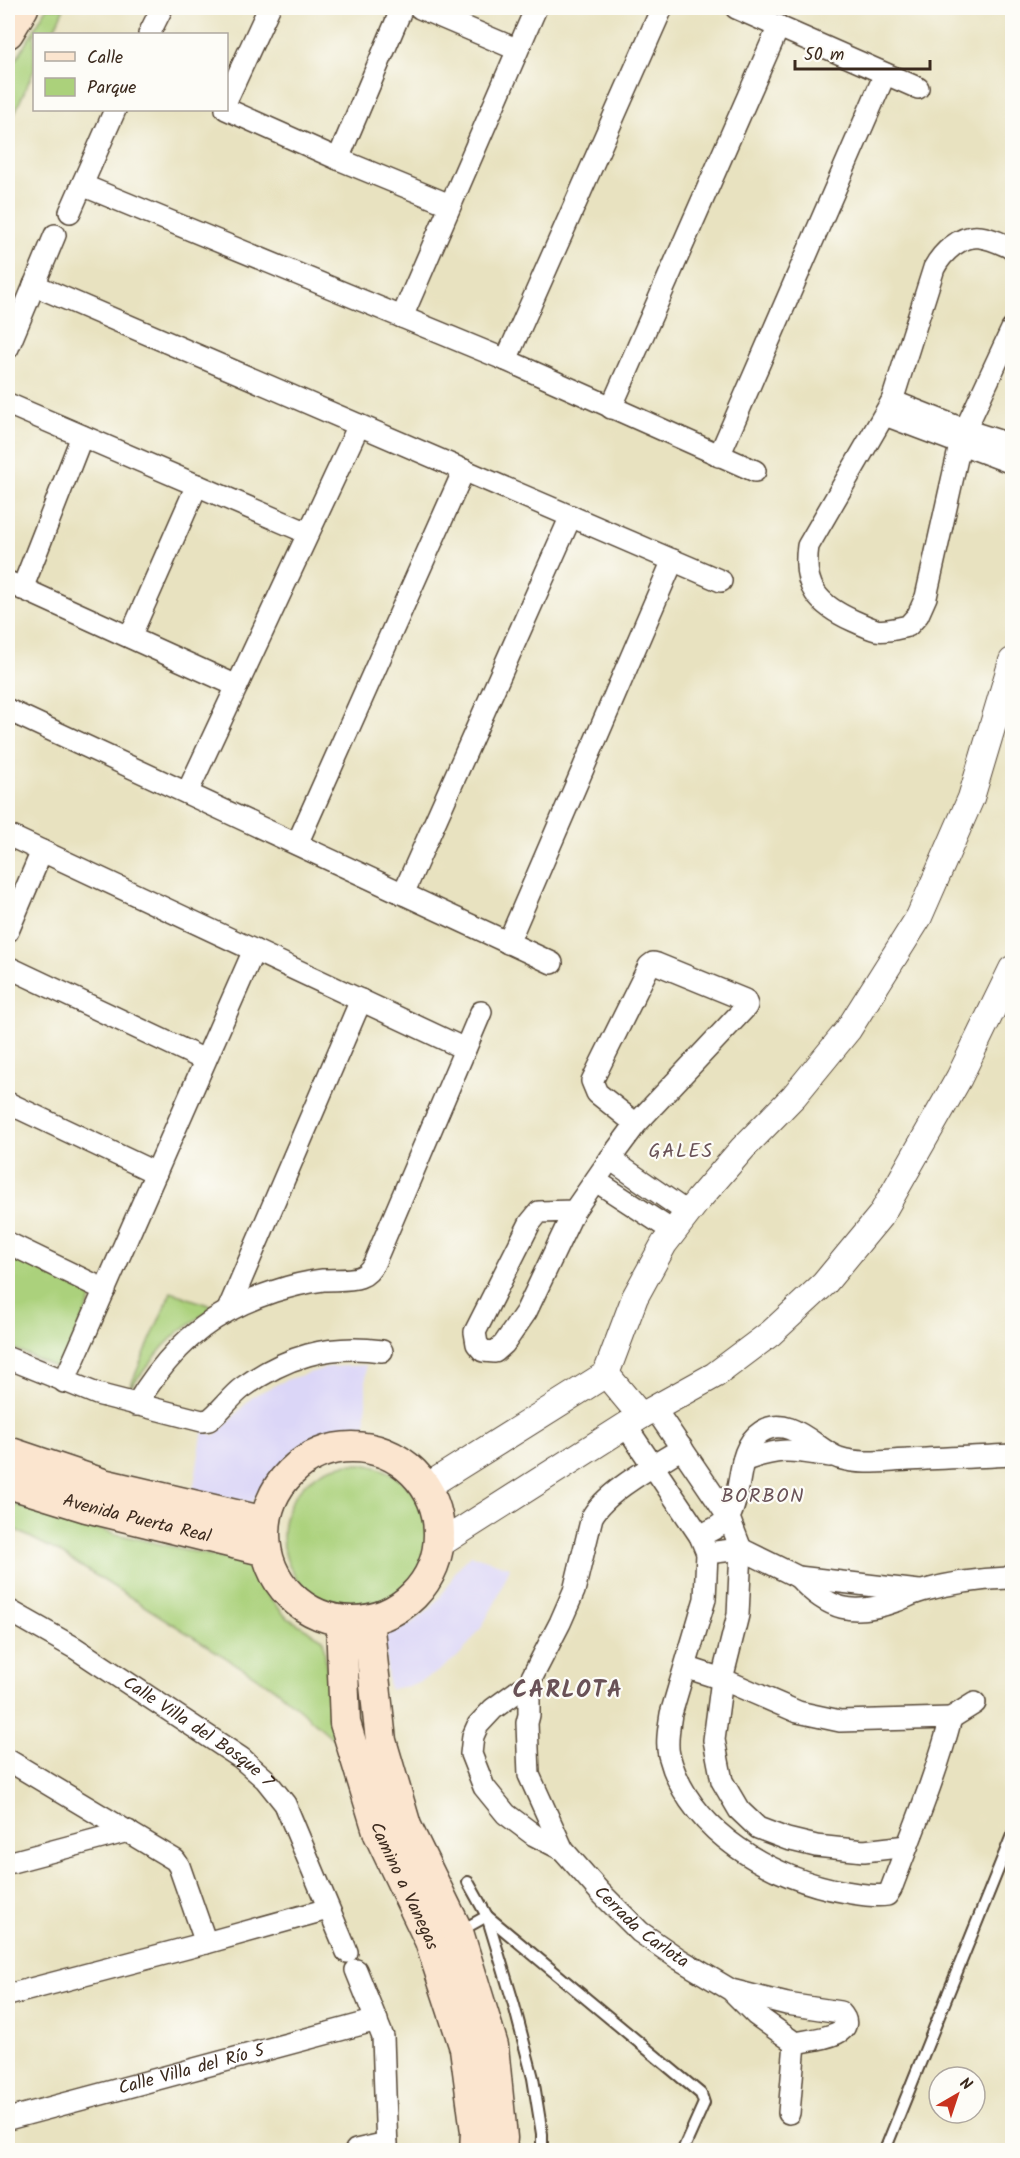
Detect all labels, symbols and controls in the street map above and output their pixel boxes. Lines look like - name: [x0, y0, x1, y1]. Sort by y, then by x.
- legend: [33, 33, 228, 111]
- scale bar: [795, 33, 930, 71]
- text: 50 m: [804, 41, 844, 70]
- text: Calle: [87, 44, 123, 73]
- text: Parque: [87, 74, 136, 103]
- district label: GALES: [648, 1136, 714, 1168]
- district label: BORBON: [721, 1481, 805, 1513]
- street label: Avenida Puerta Real: [59, 1486, 215, 1552]
- street label: Calle Villa del Bosque 7: [117, 1669, 281, 1794]
- district label: CARLOTA: [513, 1671, 624, 1710]
- street label: Camino a Vanegas: [362, 1819, 447, 1954]
- street label: Cerrada Carlota: [587, 1879, 694, 1976]
- street label: Calle Villa del Río 5: [115, 2036, 269, 2103]
- north arrow: [927, 2065, 987, 2125]
- text: N: [954, 2072, 977, 2097]

